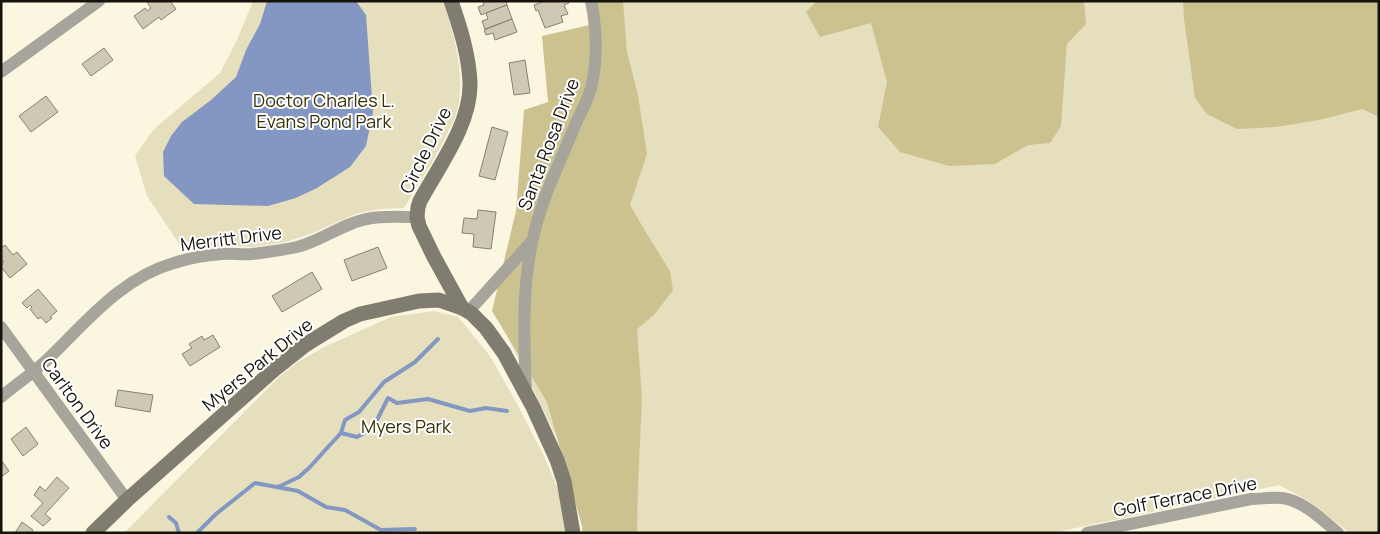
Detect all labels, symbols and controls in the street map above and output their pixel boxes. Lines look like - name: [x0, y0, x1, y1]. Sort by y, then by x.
- street label: Santa Rosa Drive: [512, 75, 584, 213]
- park label: Doctor Charles L. Evans Pond Park: [253, 88, 395, 133]
- street label: Circle Drive: [394, 103, 456, 197]
- street label: Merritt Drive: [179, 220, 283, 256]
- street label: Myers Park Drive: [197, 312, 317, 416]
- street label: Carlton Drive: [37, 352, 119, 454]
- park label: Myers Park: [361, 414, 452, 438]
- street label: Golf Terrace Drive: [1111, 470, 1259, 522]

